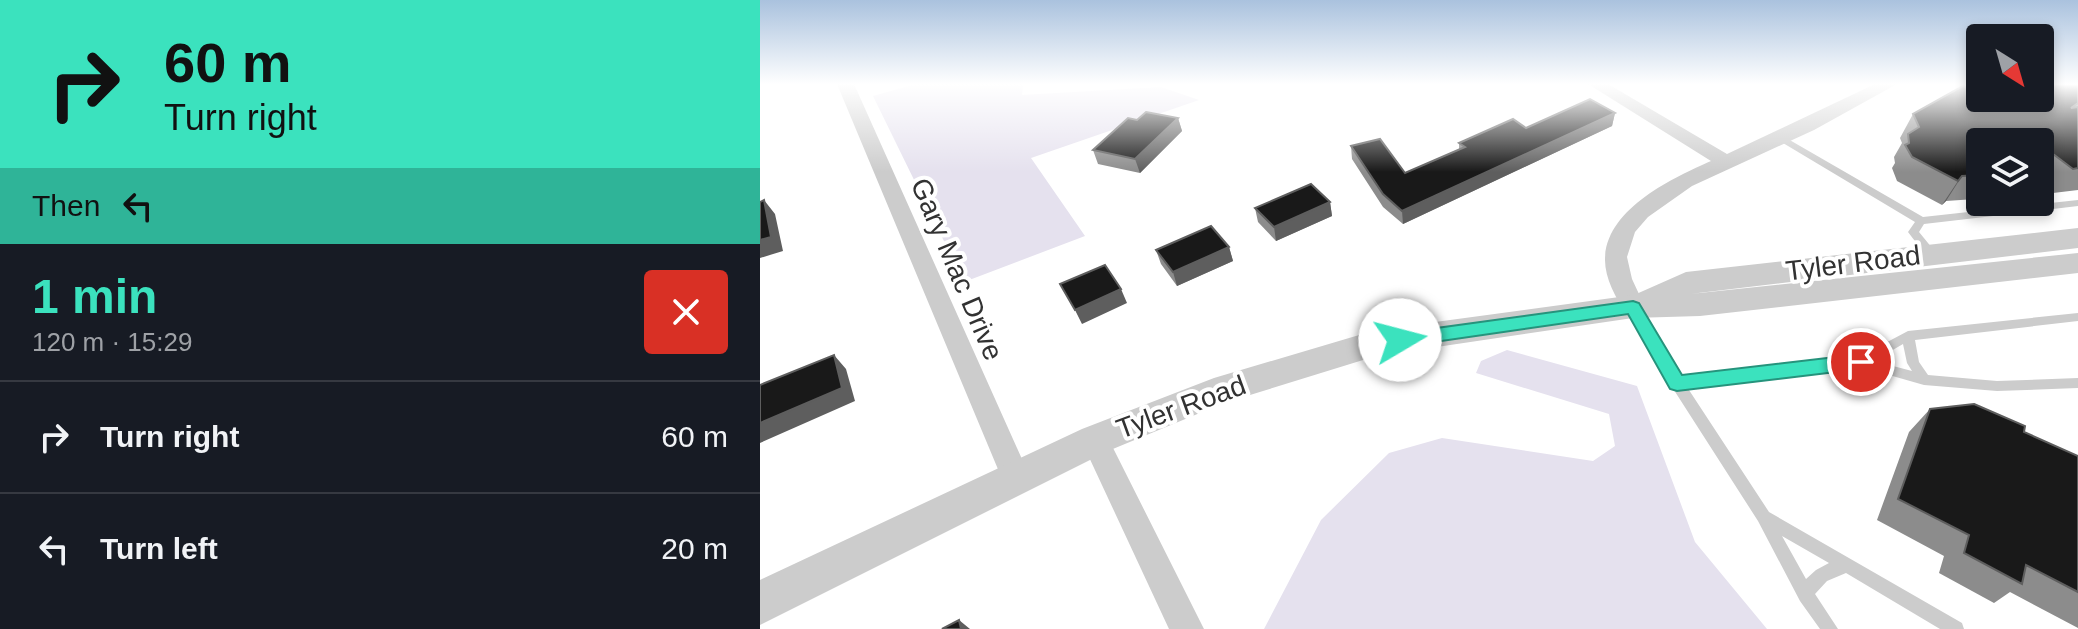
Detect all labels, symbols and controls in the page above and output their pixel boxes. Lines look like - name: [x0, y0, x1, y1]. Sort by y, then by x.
- north arrow: [1966, 24, 2054, 112]
- map controls: [1966, 24, 2054, 216]
- text: 60 m: [164, 31, 292, 94]
- icon: right: [32, 32, 136, 136]
- text: Turn right: [164, 97, 317, 138]
- button: layers: [1966, 128, 2054, 216]
- street label: Gary Mac Drive: [905, 173, 1009, 365]
- icon: left: [116, 184, 160, 228]
- text: Then: [32, 189, 100, 222]
- street label: Tyler Road: [1784, 239, 1922, 287]
- text: 1 min: [32, 270, 157, 323]
- button: close: [644, 270, 728, 354]
- position arrow: [1358, 298, 1442, 382]
- text: 120 m · 15:29: [32, 327, 192, 357]
- pin: [1827, 328, 1895, 396]
- icon: arrive: [1839, 340, 1883, 384]
- street label: Tyler Road: [1112, 369, 1250, 445]
- icon: right: [32, 415, 76, 459]
- text: Turn right: [100, 420, 239, 453]
- text: 60 m: [661, 420, 728, 453]
- icon: left: [32, 527, 76, 571]
- text: Turn left: [100, 532, 218, 565]
- text: 20 m: [661, 532, 728, 565]

